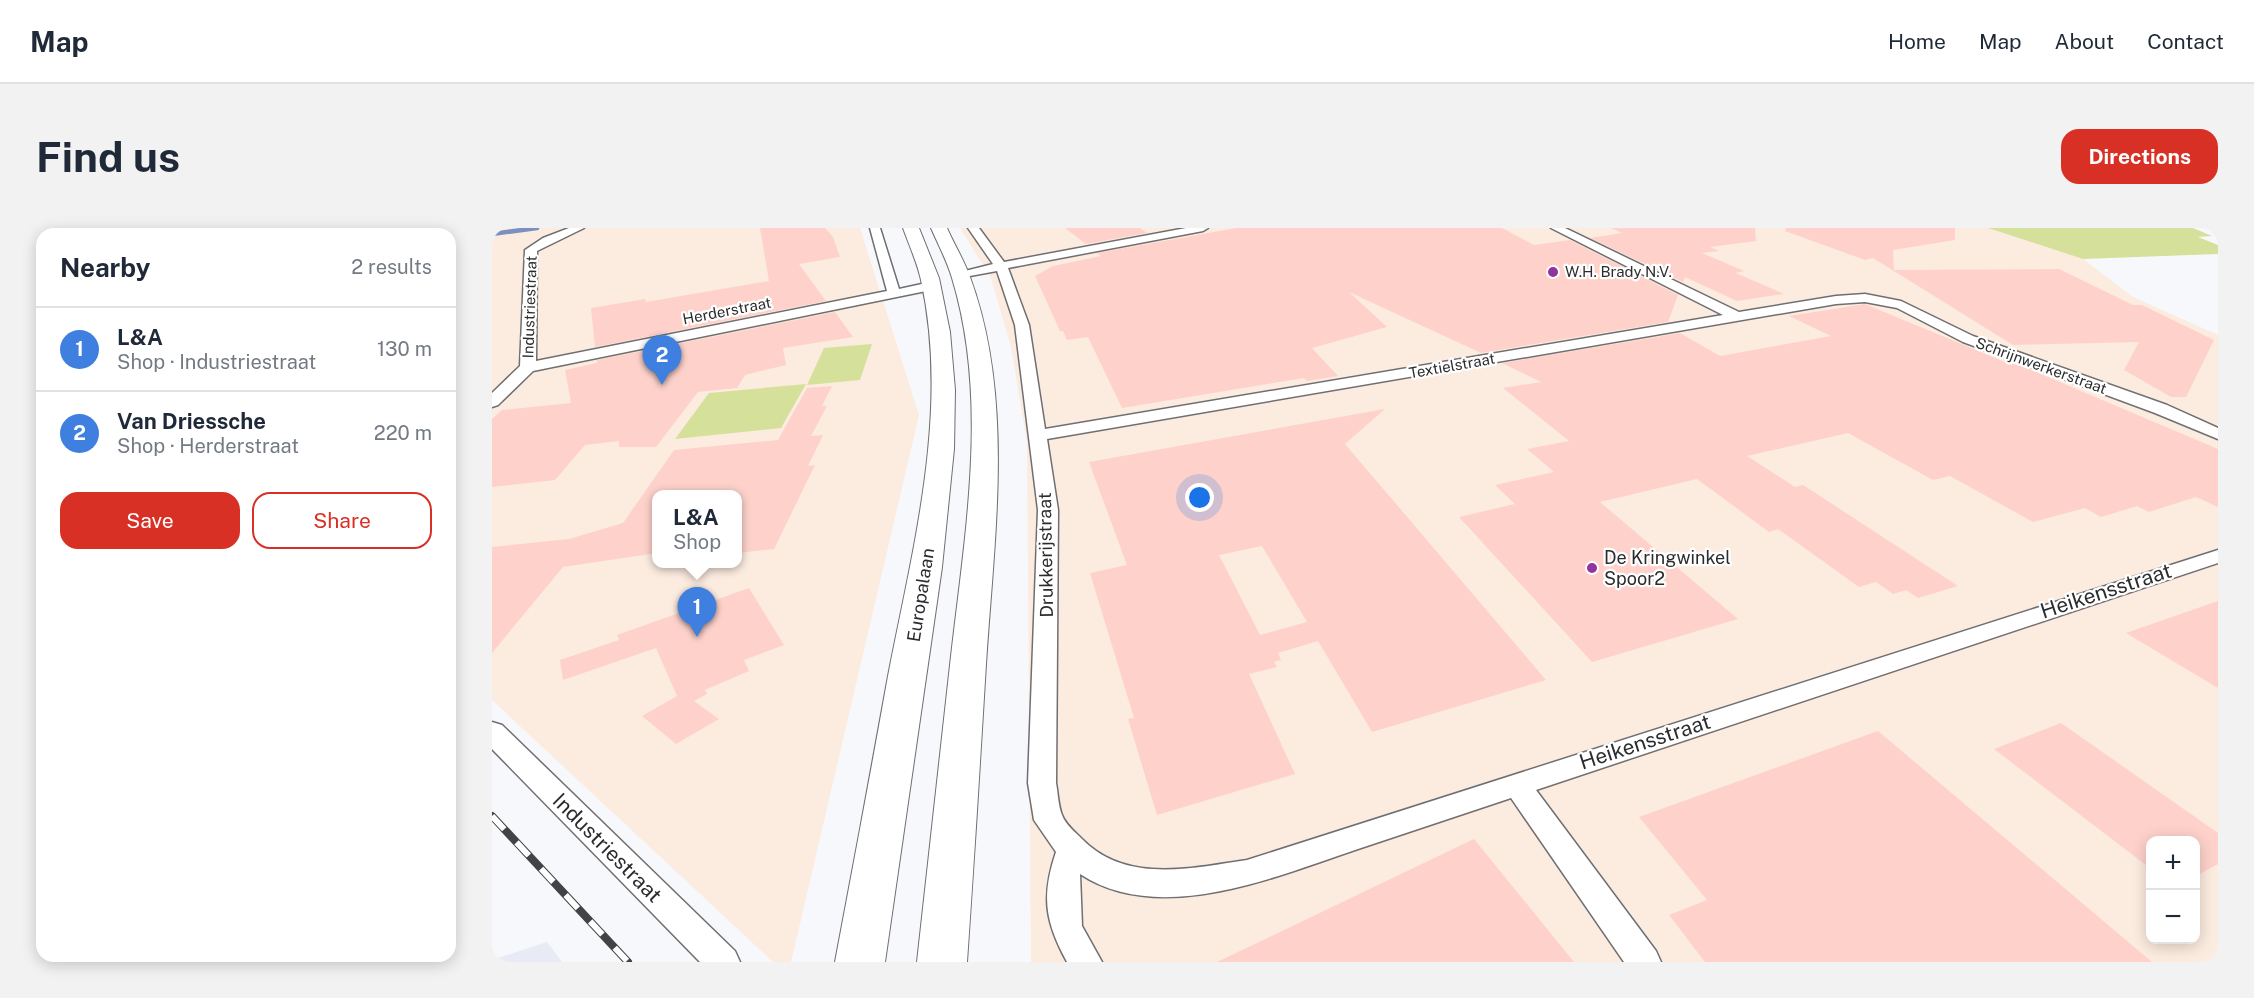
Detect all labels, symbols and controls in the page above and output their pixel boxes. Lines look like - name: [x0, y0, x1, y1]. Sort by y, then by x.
- text: Map: [30, 25, 89, 58]
- text: Home: [1888, 29, 1946, 54]
- text: Map: [1979, 29, 2022, 54]
- text: About: [2055, 29, 2114, 54]
- text: Contact: [2147, 29, 2224, 54]
- button: Directions: [2061, 129, 2218, 184]
- text: Find us: [36, 132, 180, 181]
- text: Nearby: [60, 252, 150, 283]
- text: 2 results: [351, 255, 432, 279]
- street label: Industriestraat: [519, 255, 540, 359]
- place label: W.H. Brady N.V.: [1565, 263, 1672, 280]
- marker: W.H. Brady N.V.: [1546, 265, 1560, 279]
- street label: Herderstraat: [681, 294, 773, 327]
- text: L&A: [117, 324, 163, 350]
- street label: Schrijnwerkerstraat: [1973, 334, 2109, 397]
- pin: 2: [642, 336, 682, 385]
- text: 1: [75, 337, 84, 361]
- text: 130 m: [377, 337, 432, 361]
- text: Shop · Industriestraat: [117, 350, 316, 374]
- street label: Textielstraat: [1407, 350, 1497, 381]
- text: Van Driessche: [117, 408, 266, 434]
- text: 2: [73, 421, 86, 445]
- text: 220 m: [374, 421, 432, 445]
- text: Shop · Herderstraat: [117, 434, 299, 458]
- your location: [1185, 483, 1214, 512]
- popup: [652, 490, 742, 568]
- button: Save: [60, 492, 240, 549]
- button: Share: [252, 492, 432, 549]
- street label: Drukkerijstraat: [1034, 492, 1057, 618]
- text: L&A: [673, 504, 719, 530]
- text: Shop: [673, 530, 721, 554]
- street label: Europalaan: [903, 546, 938, 643]
- place label: De Kringwinkel Spoor2: [1604, 547, 1731, 589]
- street label: Heikensstraat: [2037, 558, 2175, 623]
- marker: De Kringwinkel Spoor2: [1585, 561, 1599, 575]
- pin: 1: [678, 588, 716, 637]
- street label: Heikensstraat: [1576, 709, 1714, 774]
- street label: Industriestraat: [548, 788, 667, 907]
- map controls: [2146, 836, 2200, 944]
- button: +: [2146, 836, 2200, 890]
- button: −: [2146, 890, 2200, 944]

